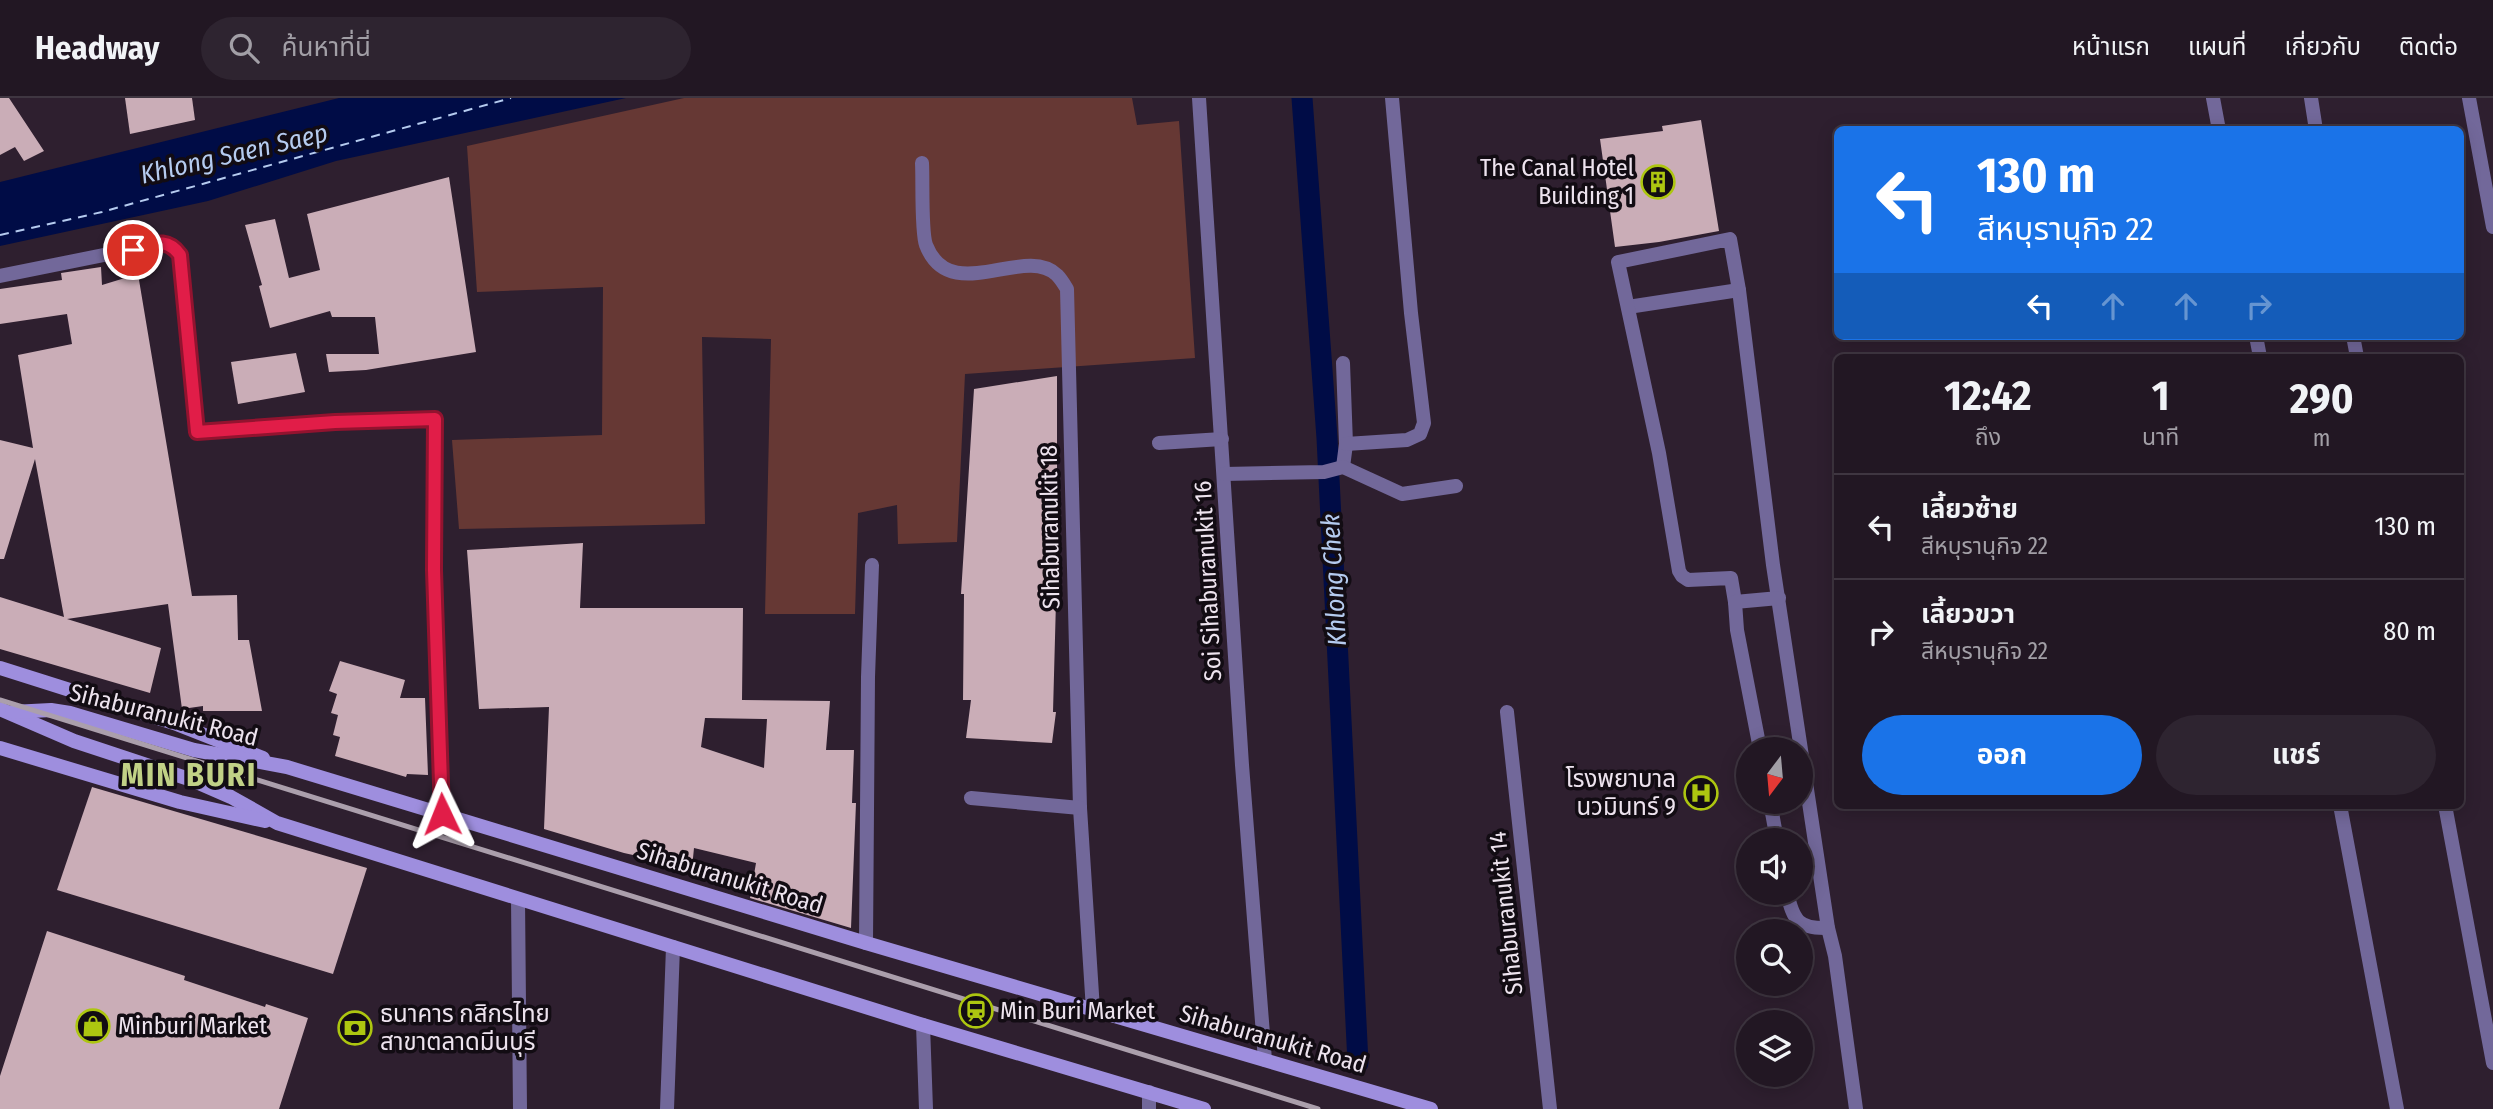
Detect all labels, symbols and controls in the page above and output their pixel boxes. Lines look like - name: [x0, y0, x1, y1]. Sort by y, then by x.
- search box: [201, 17, 691, 80]
- text: Headway: [35, 28, 159, 68]
- icon: search: [225, 29, 263, 67]
- text: ค้นหาที่นี่: [281, 32, 371, 63]
- text: หน้าแรก: [2072, 33, 2150, 61]
- text: แผนที่: [2188, 33, 2246, 61]
- text: เกี่ยวกับ: [2284, 33, 2361, 61]
- text: ติดต่อ: [2399, 33, 2458, 61]
- water label: Khlong Saen Saep: [137, 117, 331, 191]
- text: 130 m: [1977, 146, 2095, 205]
- place label: The Canal Hotel Building 1: [1480, 154, 1634, 210]
- icon: left: [1862, 154, 1953, 245]
- building icon: The Canal Hotel Building 1: [1639, 163, 1677, 201]
- text: สีหบุรานุกิจ 22: [1977, 210, 2154, 248]
- pin: [103, 220, 163, 280]
- icon: arrive: [114, 231, 152, 269]
- icon: left: [2021, 287, 2059, 325]
- icon: ahead: [2094, 287, 2132, 325]
- icon: ahead: [2167, 287, 2205, 325]
- icon: right: [2240, 287, 2278, 325]
- text: 12:42: [1944, 371, 2032, 421]
- text: 1: [2152, 371, 2170, 421]
- text: 290: [2290, 374, 2354, 424]
- text: ถึง: [1975, 423, 2001, 451]
- text: นาที: [2142, 423, 2179, 451]
- text: m: [2313, 424, 2331, 452]
- street label: Sihaburanukit 18: [1035, 445, 1065, 609]
- street label: Soi Sihaburanukit 16: [1189, 480, 1227, 682]
- text: เลี้ยวซ้าย: [1921, 494, 2018, 525]
- icon: left: [1862, 508, 1900, 546]
- text: 130 m: [2374, 511, 2436, 542]
- water label: Khlong Chek: [1315, 513, 1353, 647]
- text: สีหบุรานุกิจ 22: [1921, 532, 2048, 560]
- text: เลี้ยวขวา: [1921, 599, 2015, 630]
- icon: right: [1862, 613, 1900, 651]
- text: 80 m: [2383, 616, 2436, 647]
- text: สีหบุรานุกิจ 22: [1921, 637, 2048, 665]
- street label: Sihaburanukit Road: [67, 678, 261, 752]
- button: ออก: [1862, 715, 2142, 795]
- button: แชร์: [2156, 715, 2436, 795]
- north arrow: [1736, 737, 1813, 814]
- map controls: [1736, 737, 1813, 1087]
- district label: MIN BURI: [121, 756, 257, 794]
- place label: โรงพยาบาล นวมินทร์ 9: [1566, 765, 1676, 821]
- hospital icon: โรงพยาบาล นวมินทร์ 9: [1682, 774, 1720, 812]
- position arrow: [405, 777, 479, 851]
- button: sound: [1736, 828, 1813, 905]
- street label: Sihaburanukit 14: [1484, 830, 1528, 996]
- street label: Sihaburanukit Road: [634, 836, 826, 920]
- button: search: [1736, 919, 1813, 996]
- station icon: Min Buri Market: [957, 992, 995, 1030]
- place label: Min Buri Market: [1000, 997, 1155, 1025]
- street label: Sihaburanukit Road: [1176, 999, 1370, 1079]
- place label: ธนาคาร กสิกรไทย สาขาตลาดมีนบุรี: [380, 1000, 550, 1057]
- shop icon: Minburi Market: [74, 1007, 112, 1045]
- bank icon: ธนาคาร กสิกรไทย สาขาตลาดมีนบุรี: [336, 1009, 374, 1047]
- button: layers: [1736, 1010, 1813, 1087]
- place label: Minburi Market: [118, 1012, 267, 1040]

